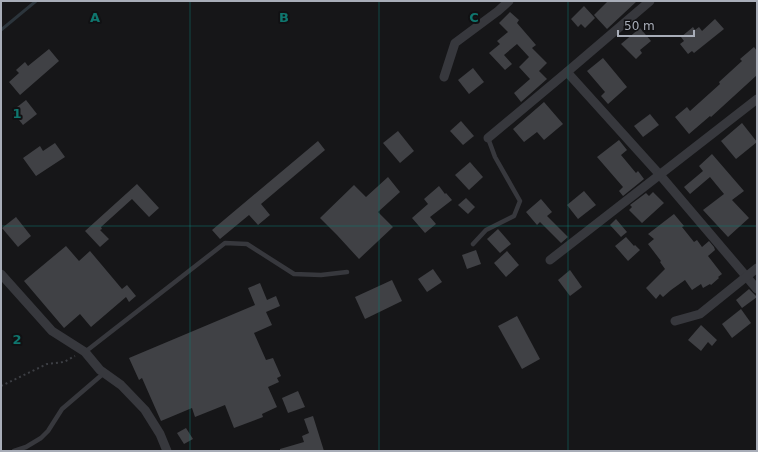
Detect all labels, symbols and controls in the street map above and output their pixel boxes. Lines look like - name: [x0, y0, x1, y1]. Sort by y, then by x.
- text: A: [90, 10, 100, 25]
- text: B: [279, 10, 289, 25]
- text: C: [469, 10, 479, 25]
- scale bar: [618, 12, 694, 38]
- text: 50 m: [624, 19, 655, 33]
- text: 1: [12, 106, 22, 121]
- text: 2: [12, 332, 22, 347]

